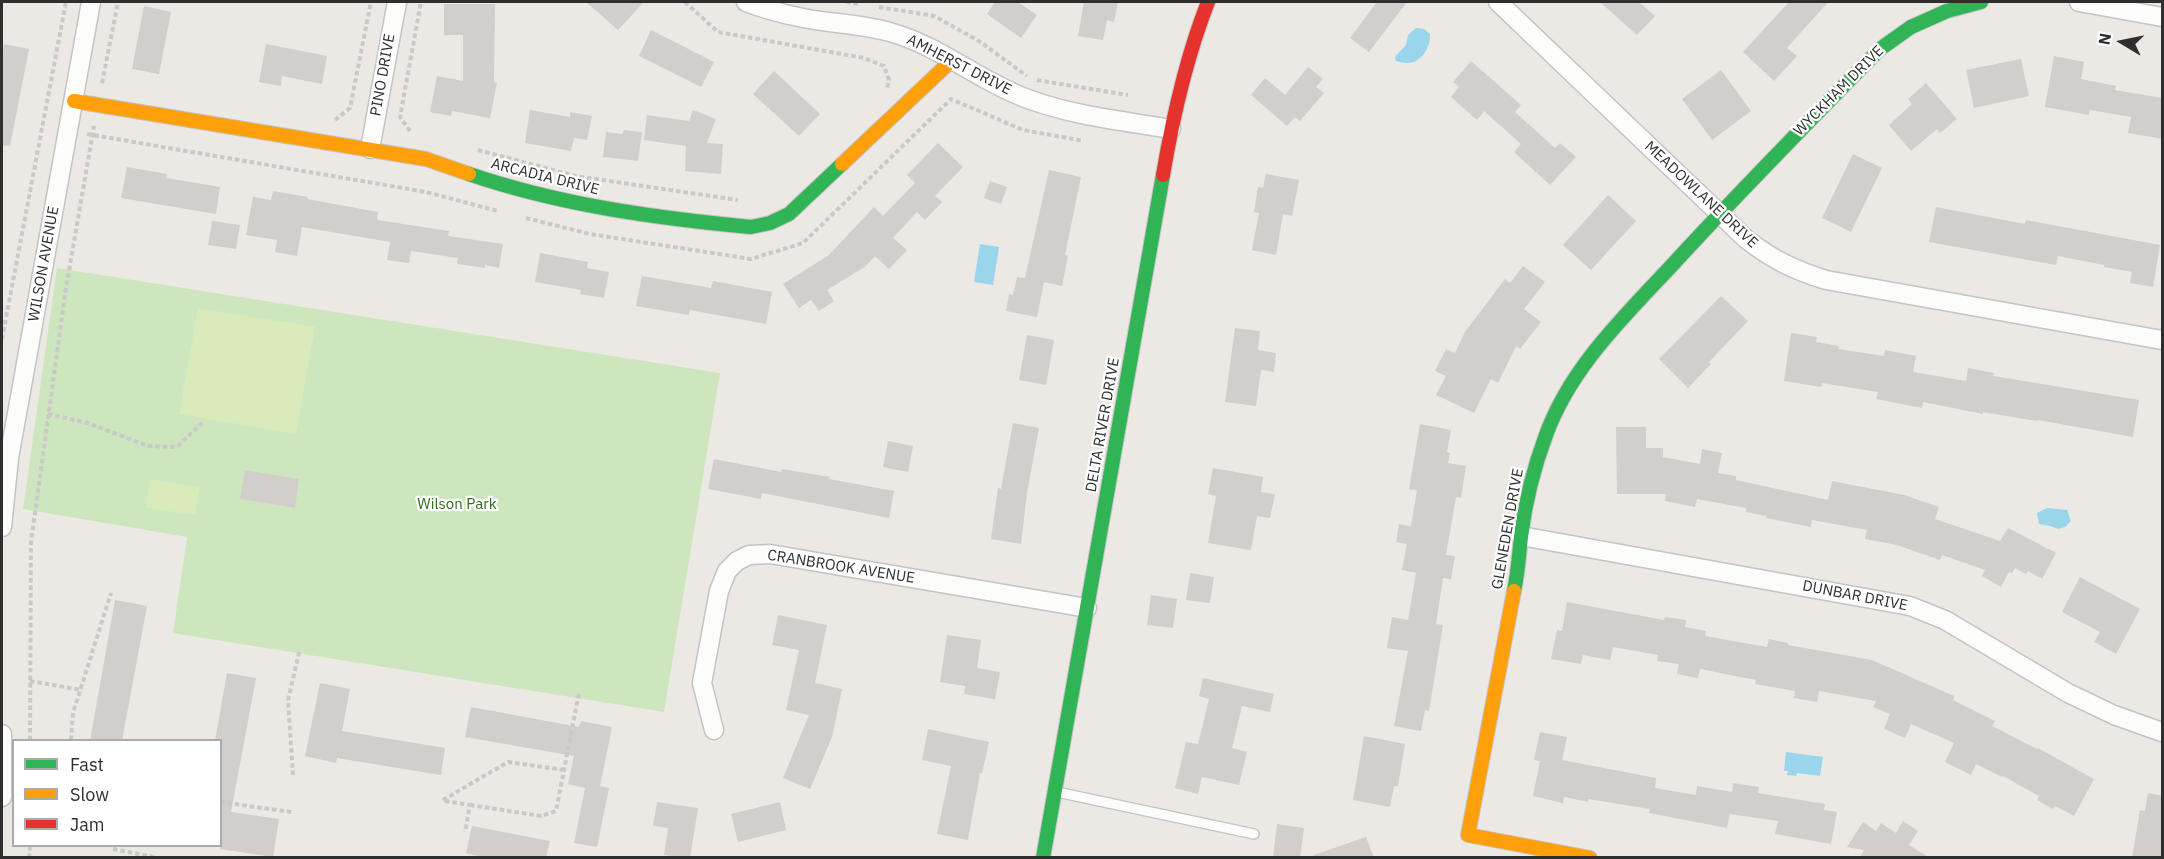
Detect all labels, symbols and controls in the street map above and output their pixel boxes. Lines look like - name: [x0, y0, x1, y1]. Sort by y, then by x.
- north arrow: [2092, 12, 2152, 72]
- street label: AMHERST DRIVE: [904, 31, 1014, 99]
- text: N: [2093, 31, 2115, 46]
- street label: PINO DRIVE: [367, 32, 399, 118]
- street label: WYCKHAM DRIVE: [1790, 42, 1888, 140]
- street label: MEADOWLANE DRIVE: [1641, 138, 1761, 252]
- street label: ARCADIA DRIVE: [489, 155, 601, 199]
- street label: WILSON AVENUE: [25, 205, 63, 323]
- street label: DELTA RIVER DRIVE: [1082, 356, 1124, 494]
- street label: GLENEDEN DRIVE: [1488, 467, 1528, 591]
- park label: Wilson Park: [417, 496, 497, 514]
- street label: CRANBROOK AVENUE: [766, 546, 916, 588]
- street label: DUNBAR DRIVE: [1801, 577, 1909, 615]
- legend: [12, 739, 222, 847]
- text: Fast: [70, 753, 104, 776]
- text: Slow: [70, 783, 109, 806]
- text: Jam: [70, 813, 105, 836]

